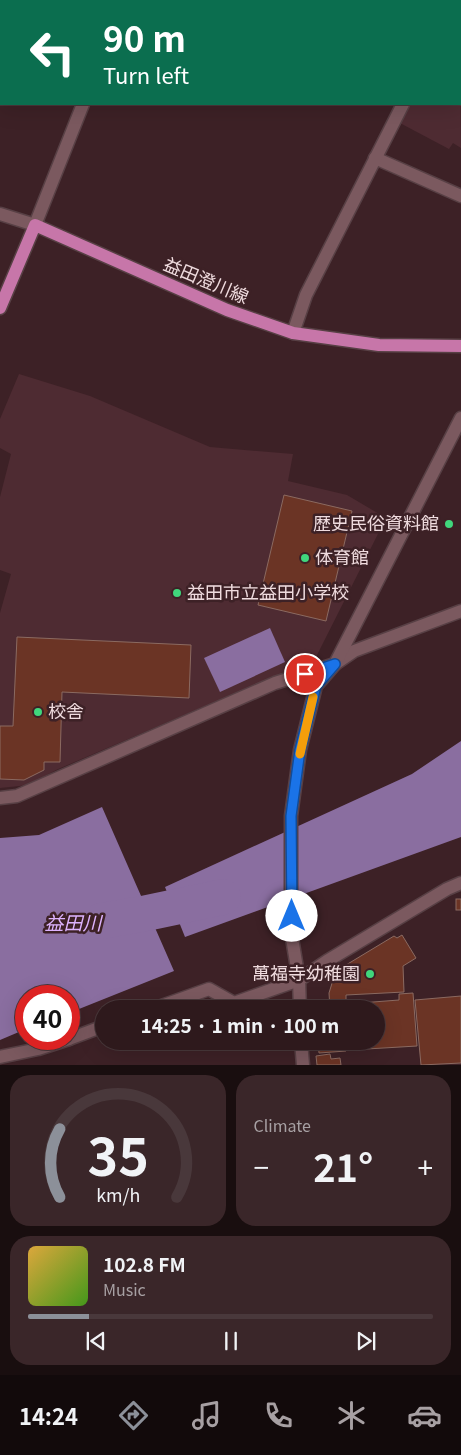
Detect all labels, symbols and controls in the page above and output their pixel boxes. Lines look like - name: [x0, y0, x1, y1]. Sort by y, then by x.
- text: 90 m: [103, 11, 186, 62]
- icon: left: [20, 20, 85, 85]
- text: Turn left: [103, 58, 189, 90]
- street label: 益田澄川線: [160, 250, 253, 309]
- place label: 歴史民俗資料館: [313, 509, 439, 535]
- marker: 歴史民俗資料館: [443, 518, 455, 530]
- place label: 体育館: [315, 543, 369, 569]
- marker: 体育館: [299, 552, 311, 564]
- place label: 益田市立益田小学校: [187, 578, 349, 604]
- marker: 益田市立益田小学校: [171, 587, 183, 599]
- pin: [284, 653, 326, 695]
- icon: arrive: [291, 660, 319, 688]
- place label: 校舎: [48, 697, 84, 723]
- marker: 校舎: [32, 706, 44, 718]
- position arrow: [265, 889, 317, 941]
- water label: 益田川: [44, 908, 103, 935]
- place label: 萬福寺幼稚園: [252, 959, 360, 985]
- marker: 萬福寺幼稚園: [364, 968, 376, 980]
- speed limit sign: 40: [15, 985, 80, 1050]
- text: 14:25 · 1 min · 100 m: [141, 1011, 339, 1038]
- text: Climate: [254, 1113, 311, 1137]
- text: 35: [87, 1116, 148, 1191]
- text: 21°: [313, 1138, 373, 1193]
- text: −: [254, 1146, 269, 1186]
- text: +: [417, 1146, 433, 1186]
- text: km/h: [96, 1181, 140, 1207]
- text: 102.8 FM: [103, 1250, 186, 1277]
- text: Music: [103, 1277, 146, 1301]
- icon: previous: [82, 1327, 110, 1355]
- icon: pause: [217, 1327, 245, 1355]
- icon: next: [352, 1327, 380, 1355]
- icon: directions: [116, 1398, 151, 1433]
- icon: music: [189, 1398, 224, 1433]
- icon: phone: [261, 1398, 296, 1433]
- icon: climate: [334, 1398, 369, 1433]
- icon: car: [407, 1398, 442, 1433]
- text: 14:24: [19, 1399, 78, 1431]

